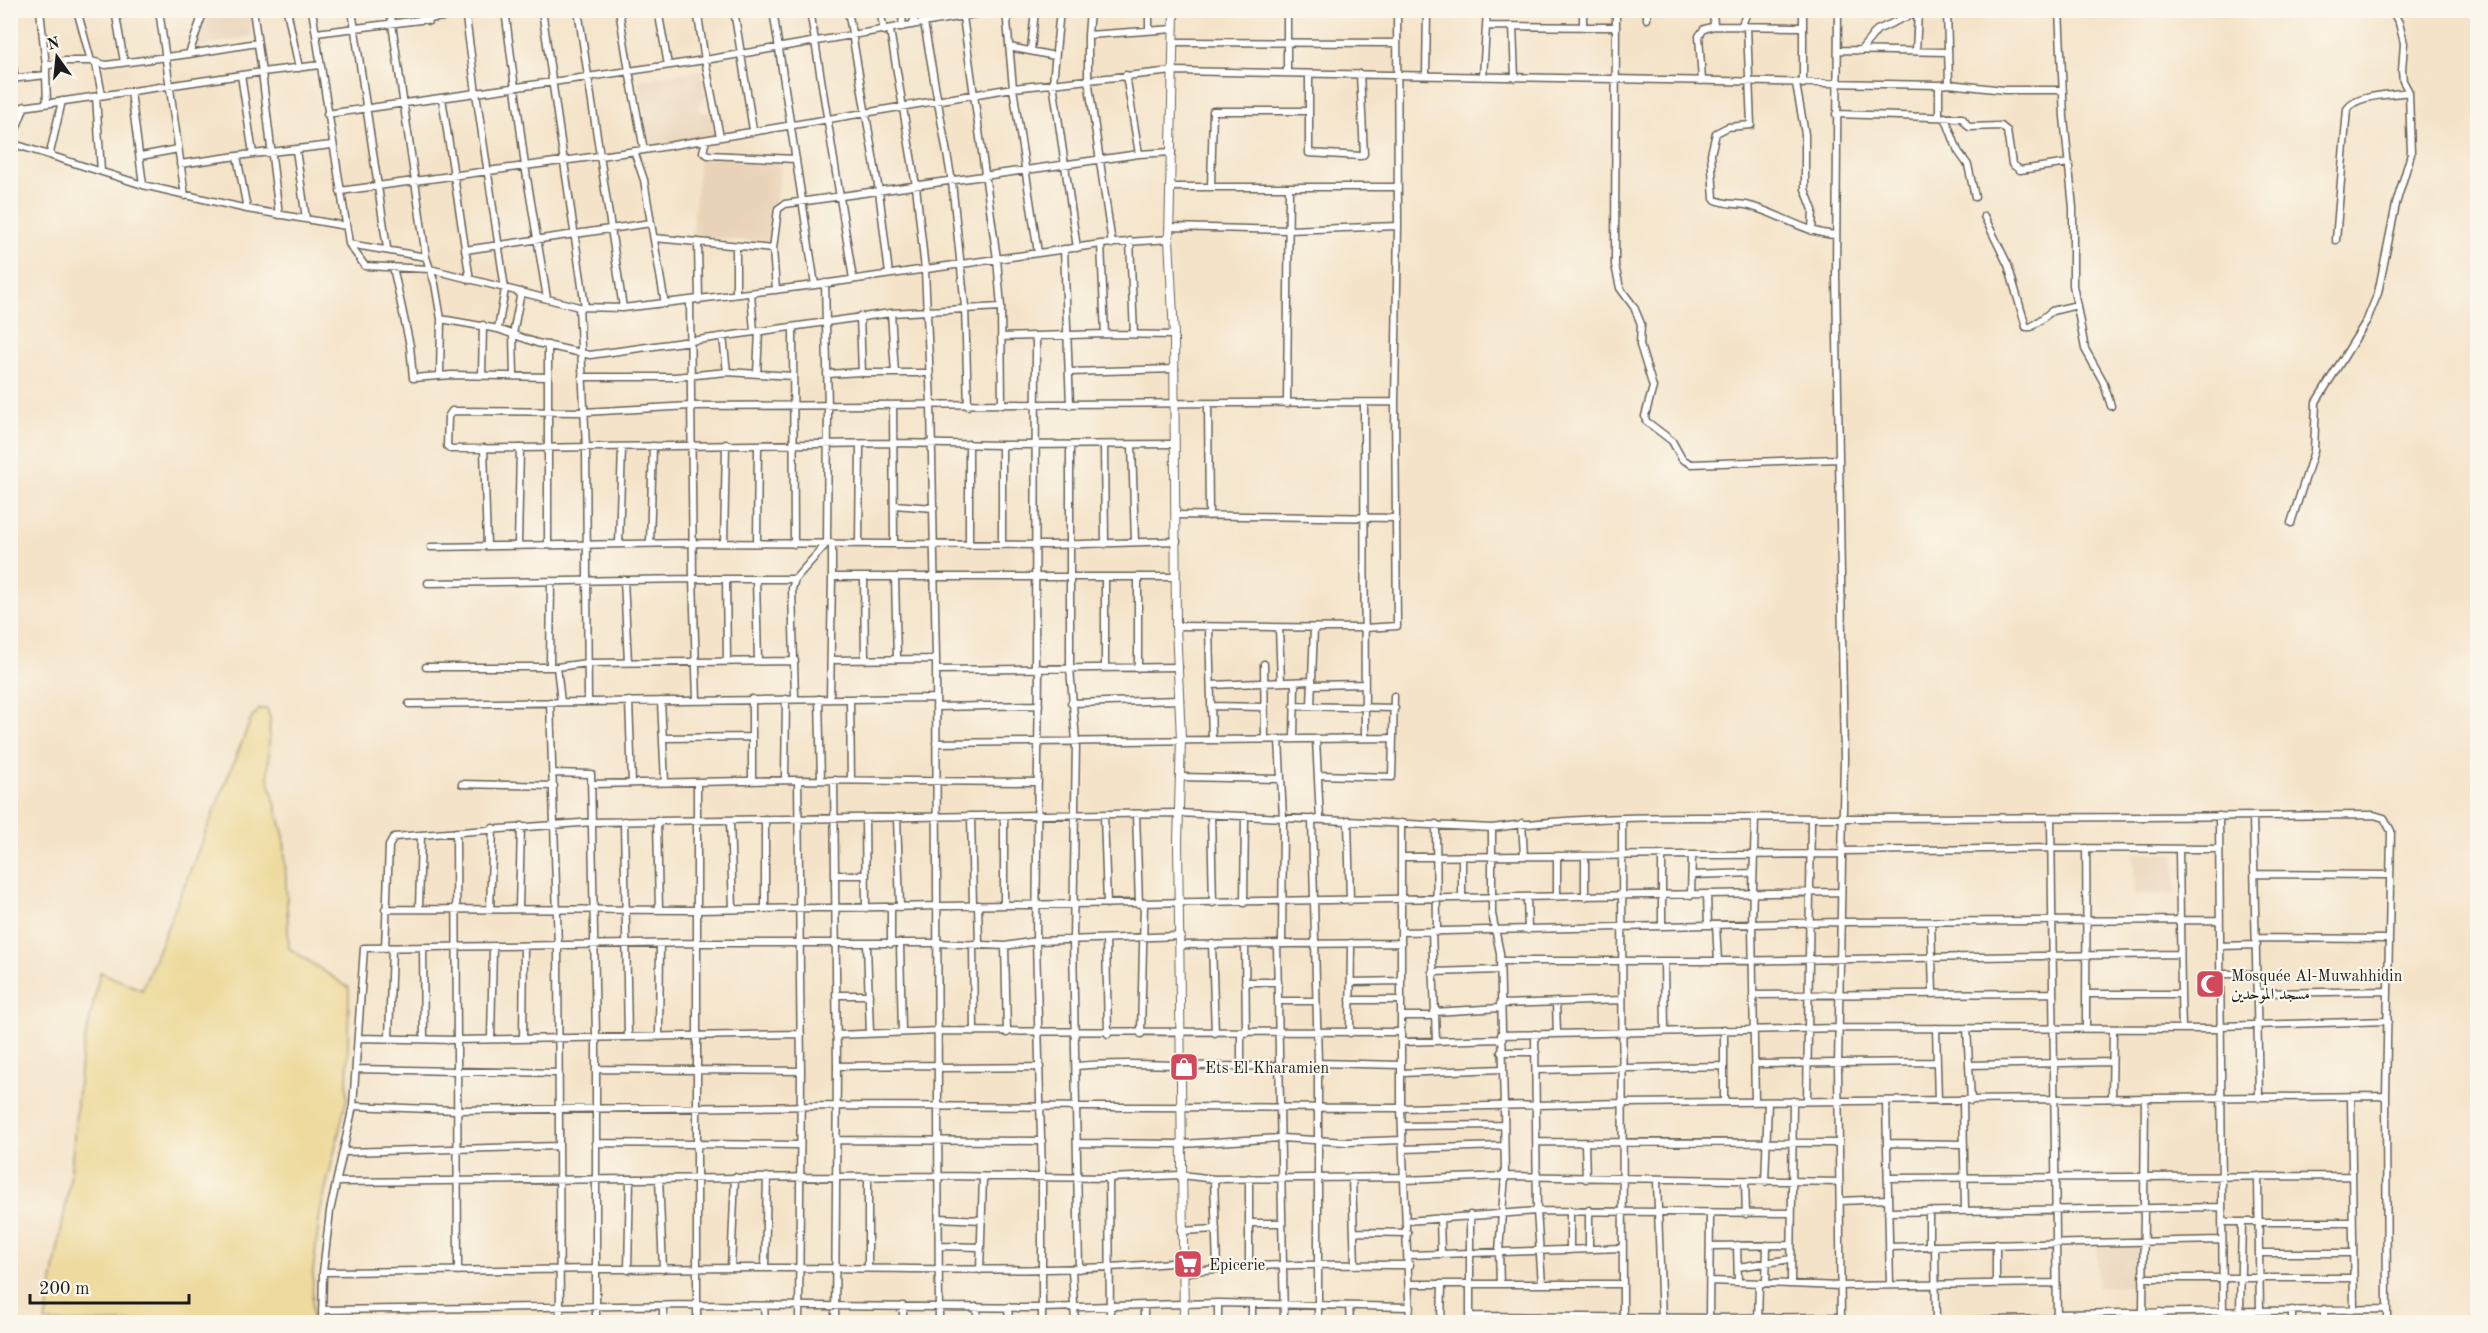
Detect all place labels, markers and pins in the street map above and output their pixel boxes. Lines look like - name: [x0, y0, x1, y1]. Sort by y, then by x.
- mosque icon: Mosquée Al-Muwahhidin مسجد الموحدين: [2194, 968, 2226, 1000]
- place label: Mosquée Al-Muwahhidin مسجد الموحدين: [2231, 969, 2403, 1004]
- shop icon: Ets El Kharamien: [1168, 1051, 1200, 1083]
- place label: Ets El Kharamien: [1205, 1061, 1329, 1077]
- supermarket icon: Epicerie: [1172, 1248, 1204, 1280]
- place label: Epicerie: [1209, 1258, 1265, 1274]

